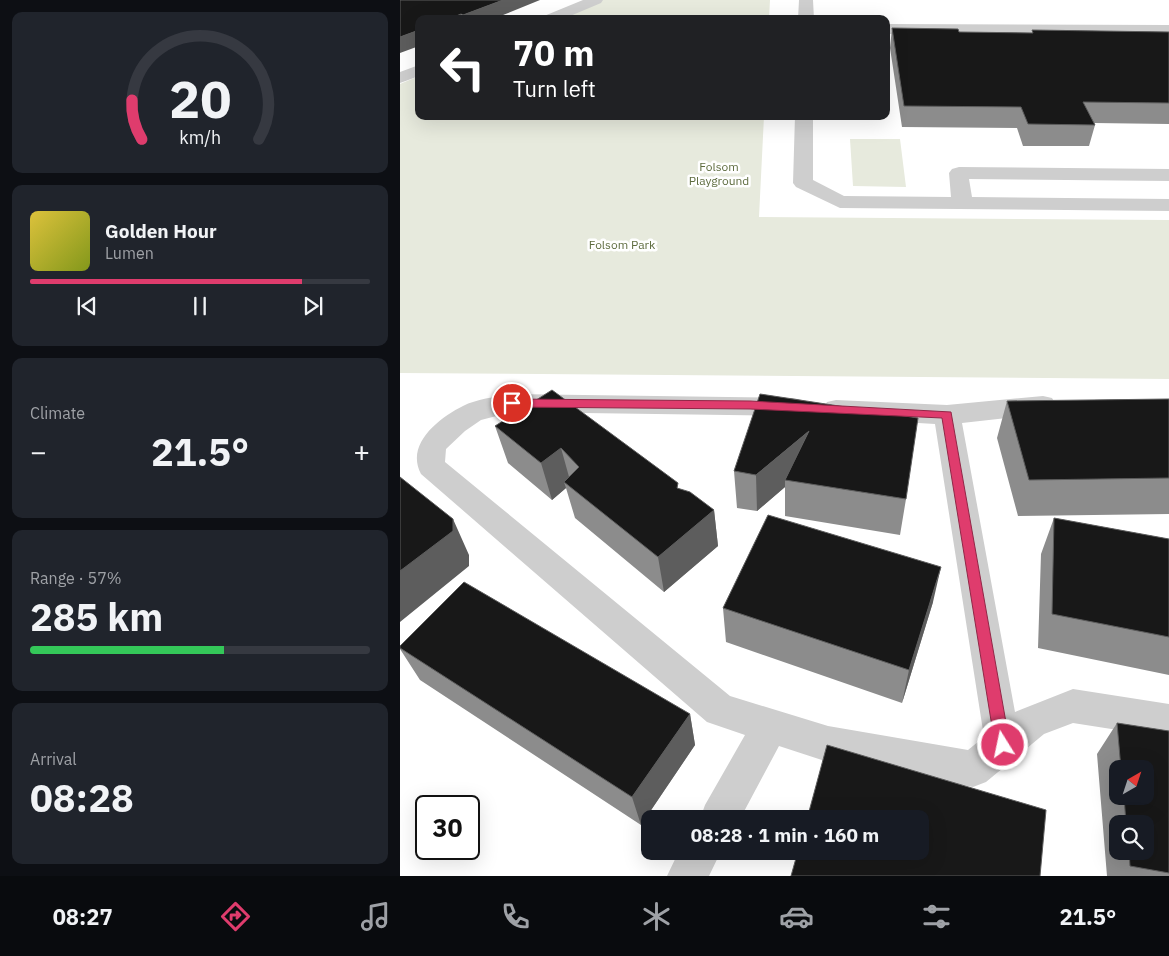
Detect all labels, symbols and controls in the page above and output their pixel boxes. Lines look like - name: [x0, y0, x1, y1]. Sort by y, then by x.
- text: 70 m: [513, 30, 595, 76]
- icon: left: [430, 35, 495, 100]
- text: 20: [169, 65, 231, 132]
- text: Turn left: [513, 74, 596, 103]
- text: km/h: [179, 126, 221, 149]
- park label: Folsom Playground: [689, 159, 749, 188]
- text: Golden Hour: [105, 219, 217, 243]
- park label: Folsom Park: [589, 237, 656, 252]
- text: Lumen: [105, 243, 154, 263]
- icon: previous: [73, 292, 101, 320]
- icon: pause: [186, 292, 214, 320]
- icon: next: [299, 292, 327, 320]
- pin: [491, 382, 533, 424]
- icon: arrive: [498, 389, 526, 417]
- text: Climate: [30, 403, 85, 423]
- text: 21.5°: [151, 427, 249, 476]
- text: −: [30, 433, 47, 470]
- text: +: [353, 433, 370, 470]
- text: Range · 57%: [30, 568, 122, 588]
- text: 285 km: [30, 592, 163, 641]
- position arrow: [976, 718, 1028, 770]
- text: Arrival: [30, 749, 77, 769]
- north arrow: [1109, 760, 1154, 805]
- map controls: [1109, 760, 1154, 860]
- text: 08:28: [30, 773, 134, 822]
- speed limit sign: 30: [415, 795, 480, 860]
- button: search: [1109, 815, 1154, 860]
- text: 08:28 · 1 min · 160 m: [691, 823, 879, 847]
- icon: directions: [218, 899, 253, 934]
- icon: music: [358, 899, 393, 934]
- icon: phone: [498, 899, 533, 934]
- icon: climate: [639, 899, 674, 934]
- icon: car: [779, 899, 814, 934]
- icon: filters: [919, 899, 954, 934]
- text: 08:27: [53, 902, 113, 931]
- text: 21.5°: [1060, 902, 1116, 931]

